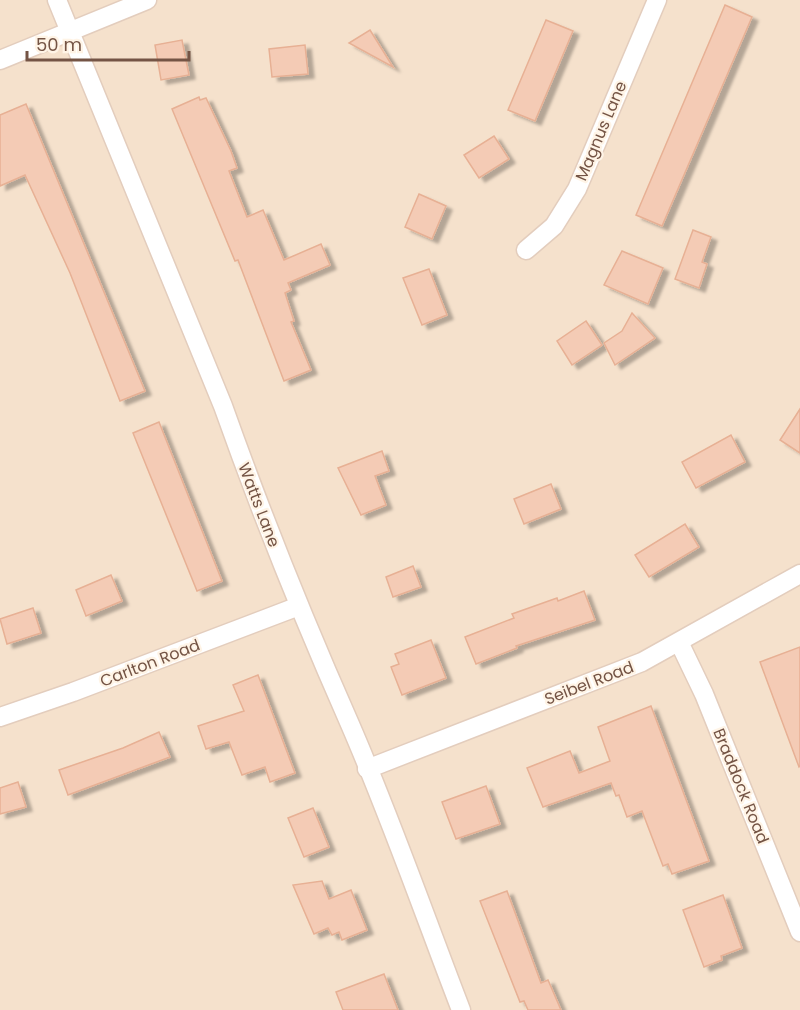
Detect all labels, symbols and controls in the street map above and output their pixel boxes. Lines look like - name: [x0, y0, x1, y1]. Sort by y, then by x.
- scale bar: [27, 24, 189, 62]
- text: 50 m: [36, 32, 82, 57]
- street label: Magnus Lane: [570, 77, 632, 184]
- street label: Watts Lane: [232, 460, 286, 551]
- street label: Carlton Road: [97, 633, 203, 693]
- street label: Seibel Road: [541, 655, 637, 711]
- street label: Braddock Road: [707, 725, 775, 847]

